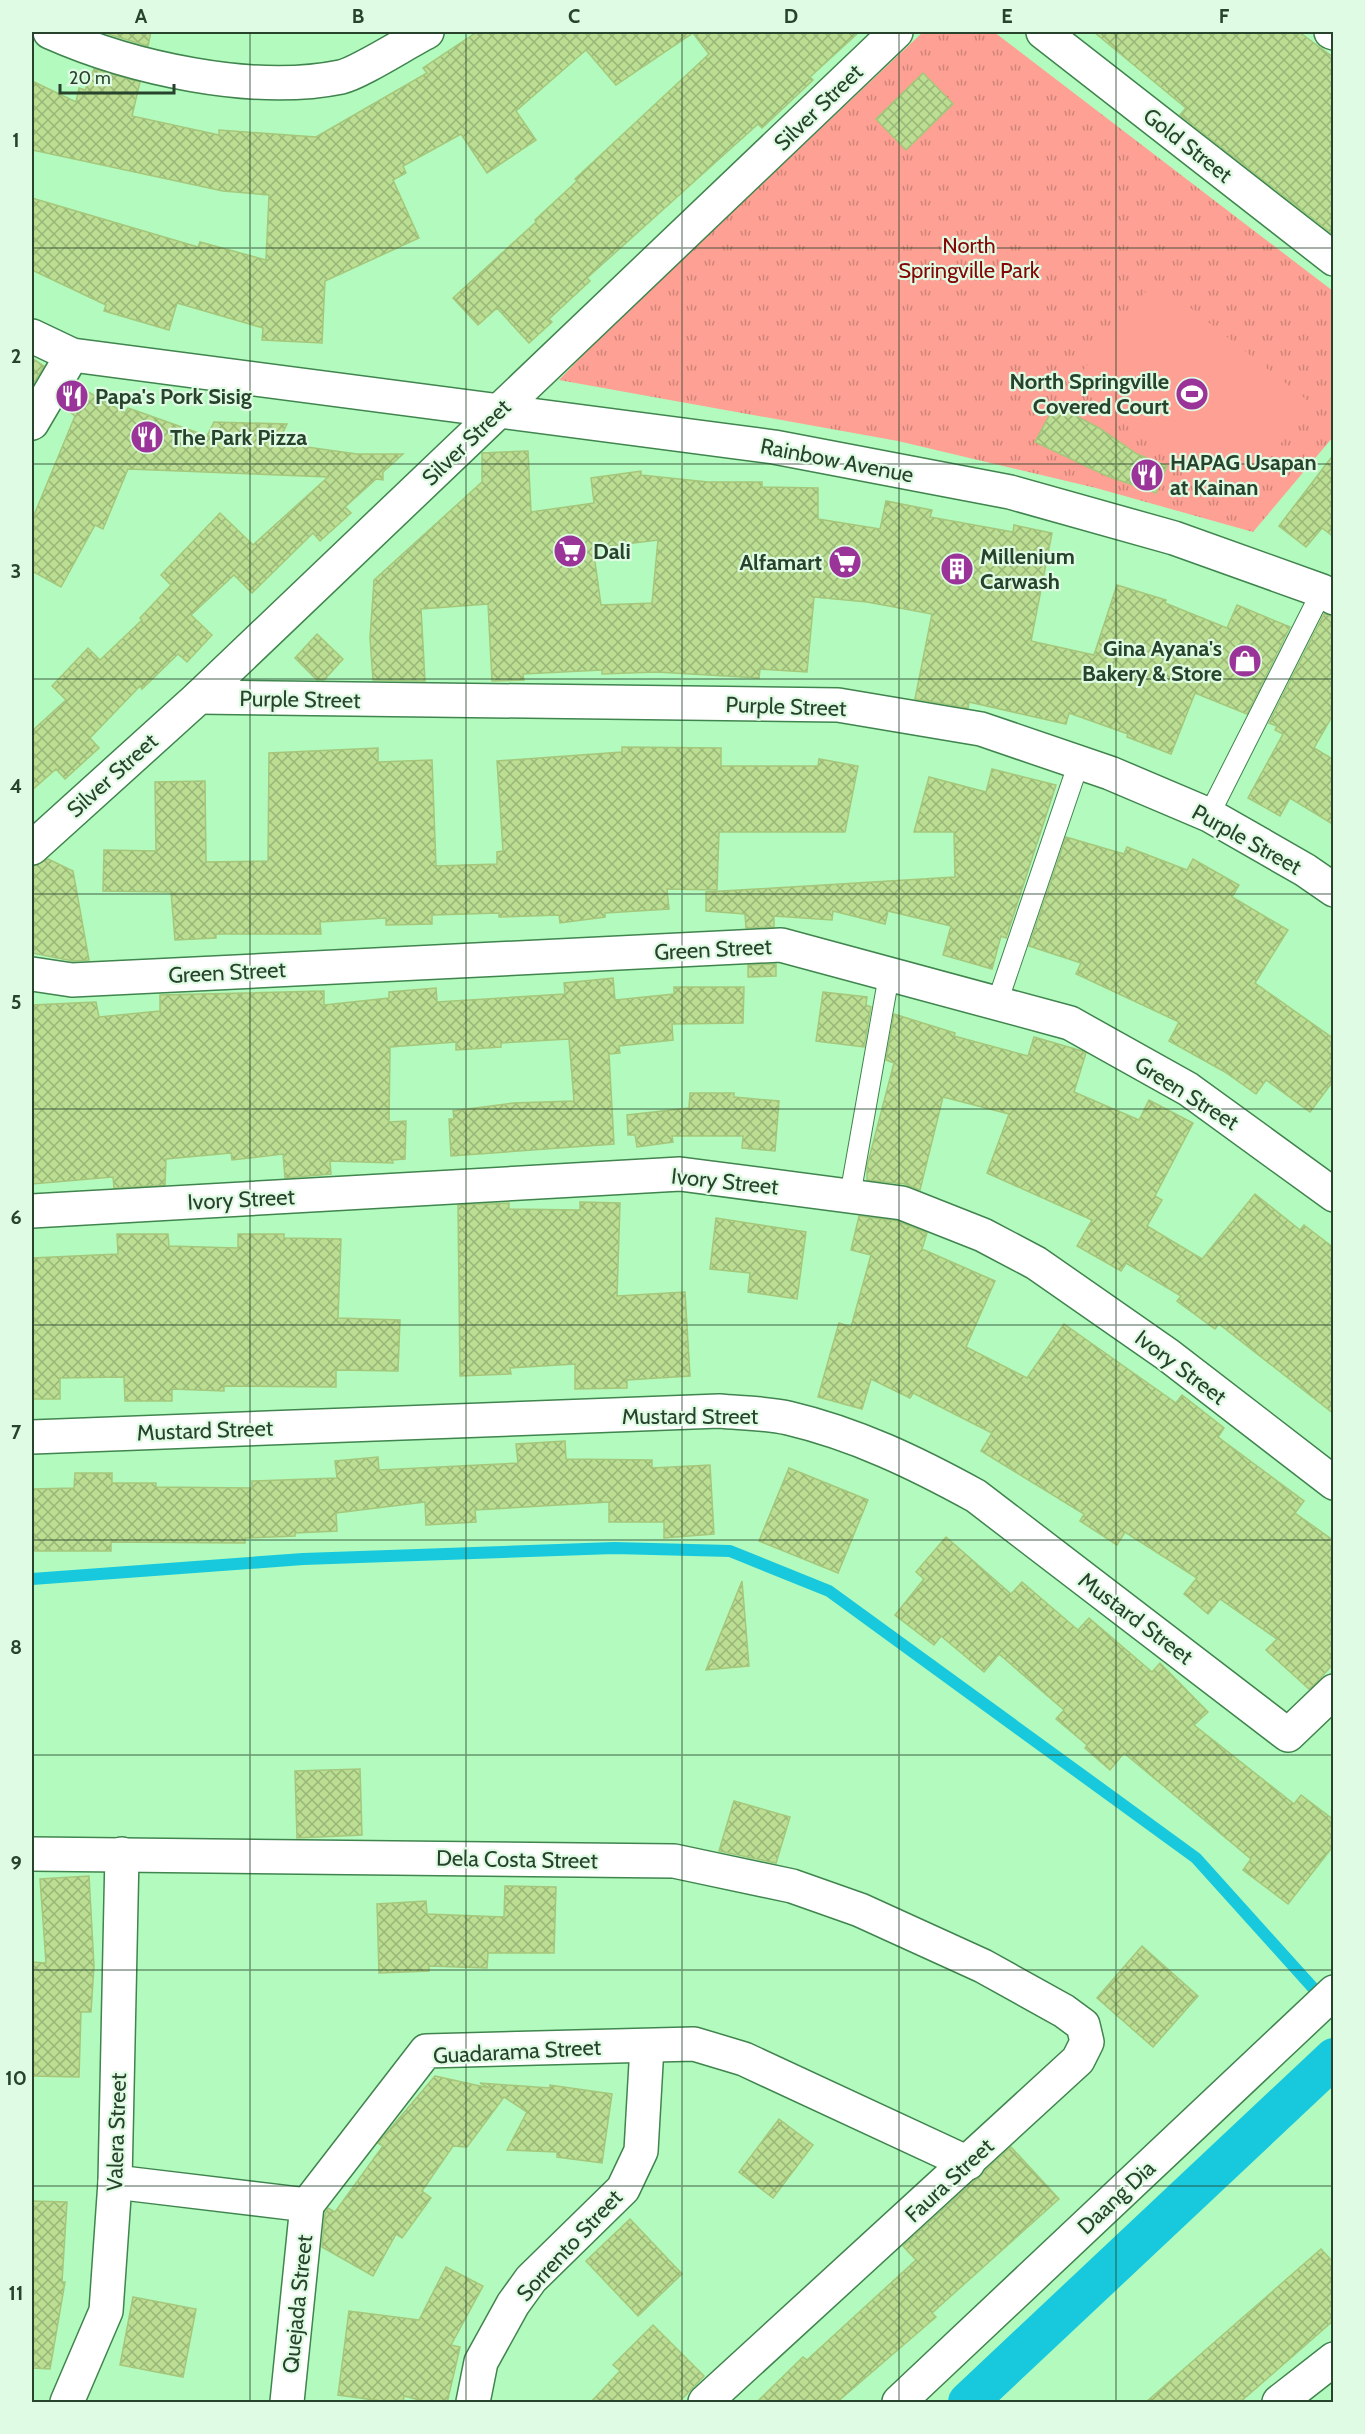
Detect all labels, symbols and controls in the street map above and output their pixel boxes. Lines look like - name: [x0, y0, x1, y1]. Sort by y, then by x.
- text: A: [135, 4, 148, 28]
- text: B: [352, 4, 364, 28]
- text: C: [568, 4, 580, 28]
- text: D: [784, 4, 798, 28]
- text: E: [1001, 4, 1013, 28]
- text: F: [1219, 4, 1230, 28]
- scale bar: [60, 57, 174, 95]
- street label: Silver Street: [768, 58, 869, 156]
- text: 20 m: [69, 67, 111, 89]
- street label: Gold Street: [1138, 102, 1238, 189]
- text: 1: [12, 128, 20, 152]
- park label: North Springville Park: [898, 232, 1040, 284]
- text: 2: [11, 344, 21, 368]
- place label: North Springville Covered Court: [1009, 368, 1169, 420]
- sports icon: North Springville Covered Court: [1174, 376, 1210, 412]
- restaurant icon: Papa's Pork Sisig: [54, 378, 90, 414]
- place label: Papa's Pork Sisig: [95, 383, 252, 410]
- street label: Silver Street: [416, 393, 517, 491]
- restaurant icon: The Park Pizza: [129, 419, 165, 455]
- place label: The Park Pizza: [170, 424, 307, 451]
- street label: Rainbow Avenue: [758, 432, 916, 489]
- place label: HAPAG Usapan at Kainan: [1170, 449, 1317, 501]
- restaurant icon: HAPAG Usapan at Kainan: [1129, 457, 1165, 493]
- supermarket icon: Dali: [552, 533, 588, 569]
- place label: Dali: [593, 538, 631, 565]
- place label: Millenium Carwash: [980, 543, 1075, 595]
- supermarket icon: Alfamart: [827, 544, 863, 580]
- place label: Alfamart: [740, 549, 822, 576]
- building icon: Millenium Carwash: [939, 551, 975, 587]
- text: 3: [11, 559, 21, 583]
- place label: Gina Ayana's Bakery & Store: [1082, 635, 1222, 687]
- shop icon: Gina Ayana's Bakery & Store: [1227, 643, 1263, 679]
- street label: Purple Street: [239, 685, 361, 714]
- street label: Purple Street: [725, 691, 848, 722]
- street label: Silver Street: [61, 727, 164, 823]
- text: 4: [10, 774, 22, 798]
- street label: Purple Street: [1187, 798, 1307, 881]
- street label: Green Street: [654, 933, 773, 966]
- street label: Green Street: [168, 956, 287, 989]
- text: 5: [11, 990, 21, 1014]
- street label: Green Street: [1130, 1051, 1244, 1136]
- street label: Ivory Street: [670, 1162, 780, 1201]
- street label: Ivory Street: [187, 1183, 296, 1216]
- text: 6: [10, 1205, 22, 1229]
- street label: Ivory Street: [1130, 1324, 1232, 1411]
- street label: Mustard Street: [622, 1403, 759, 1430]
- street label: Mustard Street: [136, 1415, 274, 1446]
- text: 7: [11, 1420, 22, 1444]
- street label: Mustard Street: [1073, 1567, 1199, 1671]
- text: 8: [10, 1635, 22, 1659]
- street label: Dela Costa Street: [436, 1845, 599, 1874]
- text: 9: [10, 1851, 22, 1875]
- street label: Guadarama Street: [432, 2034, 602, 2069]
- text: 10: [5, 2066, 27, 2090]
- street label: Valera Street: [101, 2072, 132, 2192]
- street label: Faura Street: [899, 2132, 1000, 2228]
- street label: Daang Dia: [1072, 2154, 1161, 2240]
- street label: Sorrento Street: [511, 2183, 628, 2307]
- street label: Quejada Street: [277, 2233, 318, 2375]
- text: 11: [9, 2281, 23, 2305]

